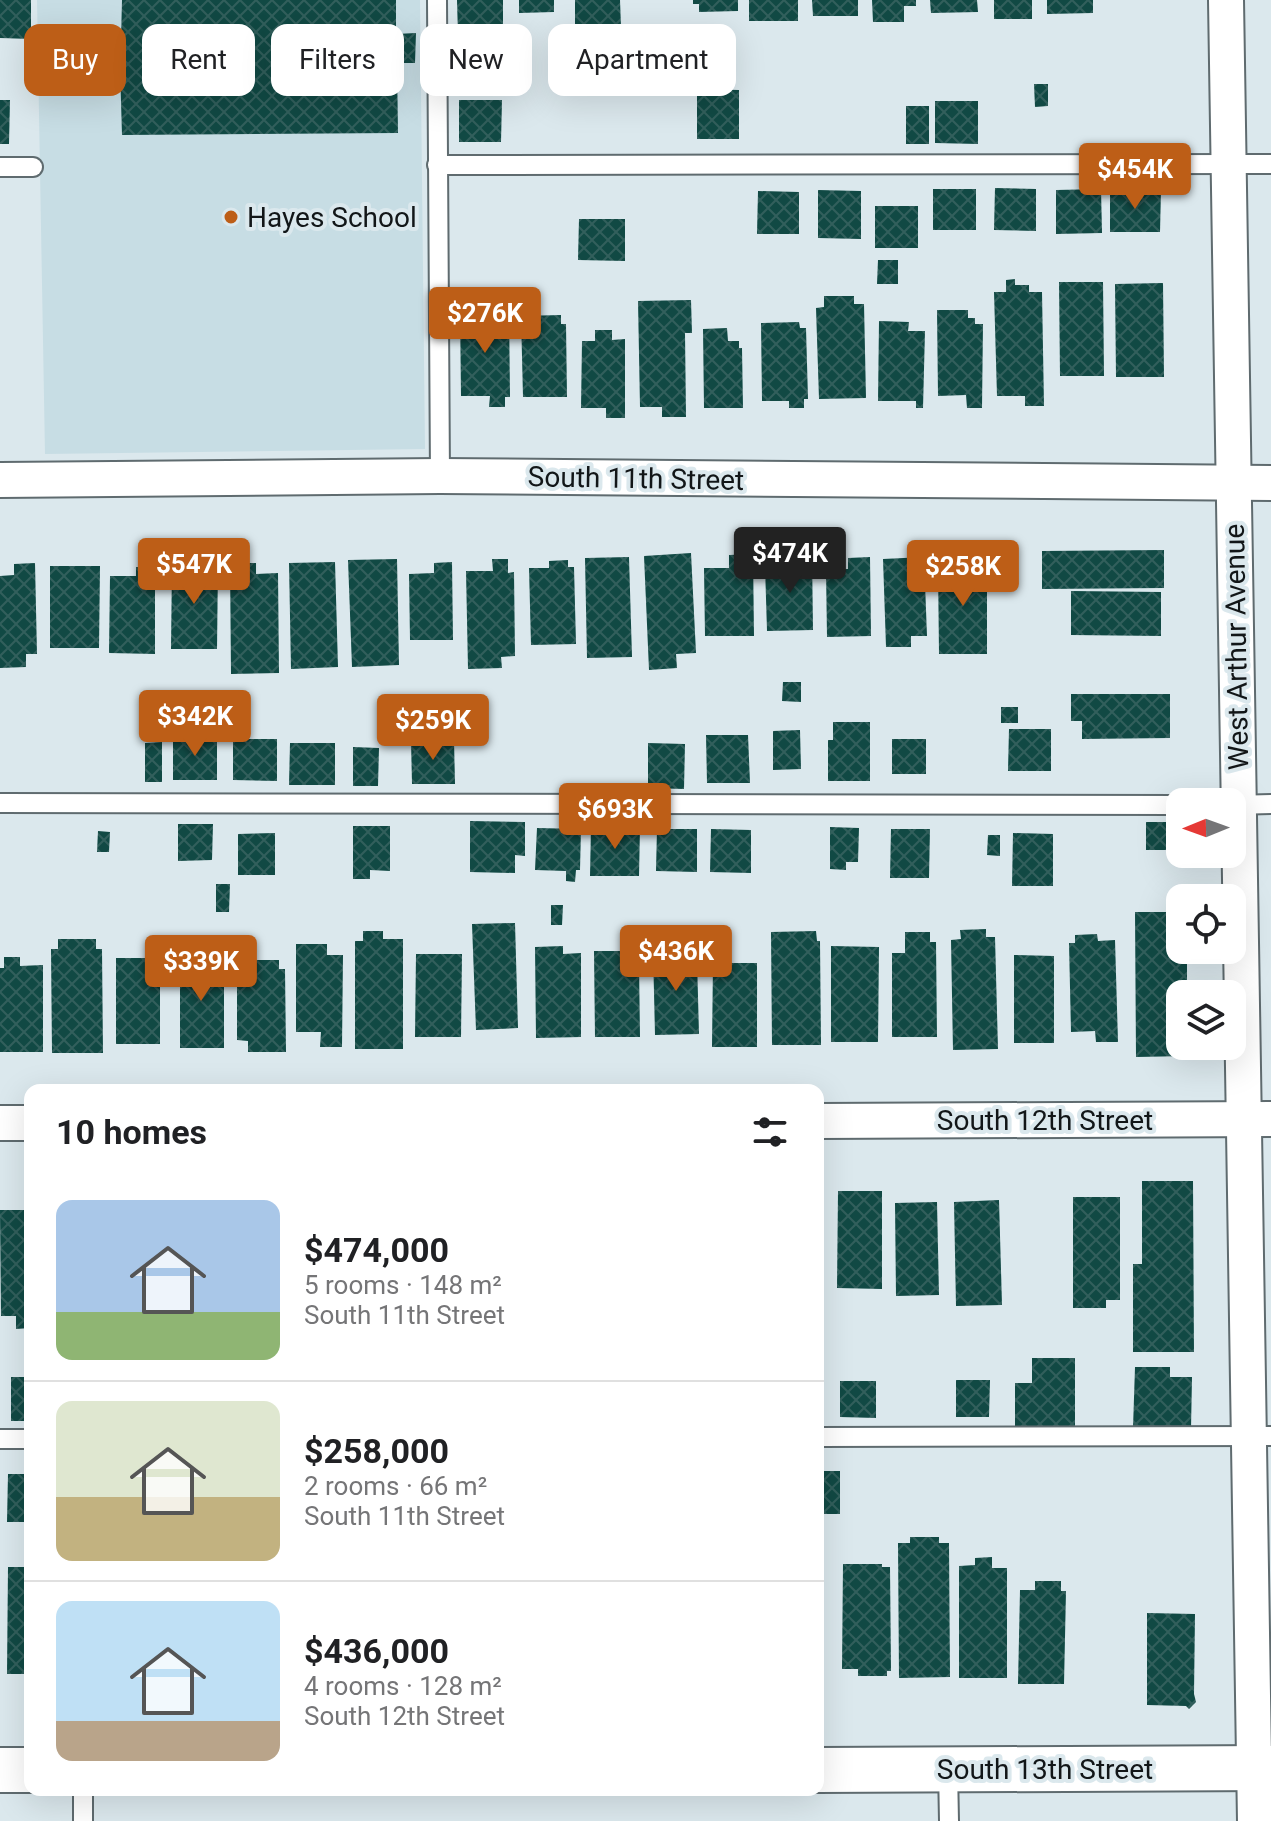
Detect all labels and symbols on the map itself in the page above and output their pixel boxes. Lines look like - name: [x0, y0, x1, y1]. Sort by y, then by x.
- pin: $454K: [1079, 143, 1191, 211]
- place label: Hayes School: [247, 201, 417, 234]
- marker: Hayes School: [222, 208, 240, 226]
- pin: $276K: [429, 287, 541, 355]
- street label: South 11th Street: [528, 460, 744, 497]
- street label: West Arthur Avenue: [1218, 524, 1255, 770]
- pin: $474K: [734, 527, 846, 595]
- pin: $547K: [138, 538, 250, 606]
- pin: $258K: [907, 540, 1019, 608]
- pin: $342K: [139, 690, 251, 758]
- pin: $259K: [377, 694, 489, 762]
- pin: $693K: [559, 783, 671, 851]
- north arrow: [1166, 788, 1246, 868]
- pin: $436K: [620, 925, 732, 993]
- pin: $339K: [145, 935, 257, 1003]
- street label: South 12th Street: [937, 1104, 1153, 1137]
- street label: South 13th Street: [937, 1753, 1153, 1786]

